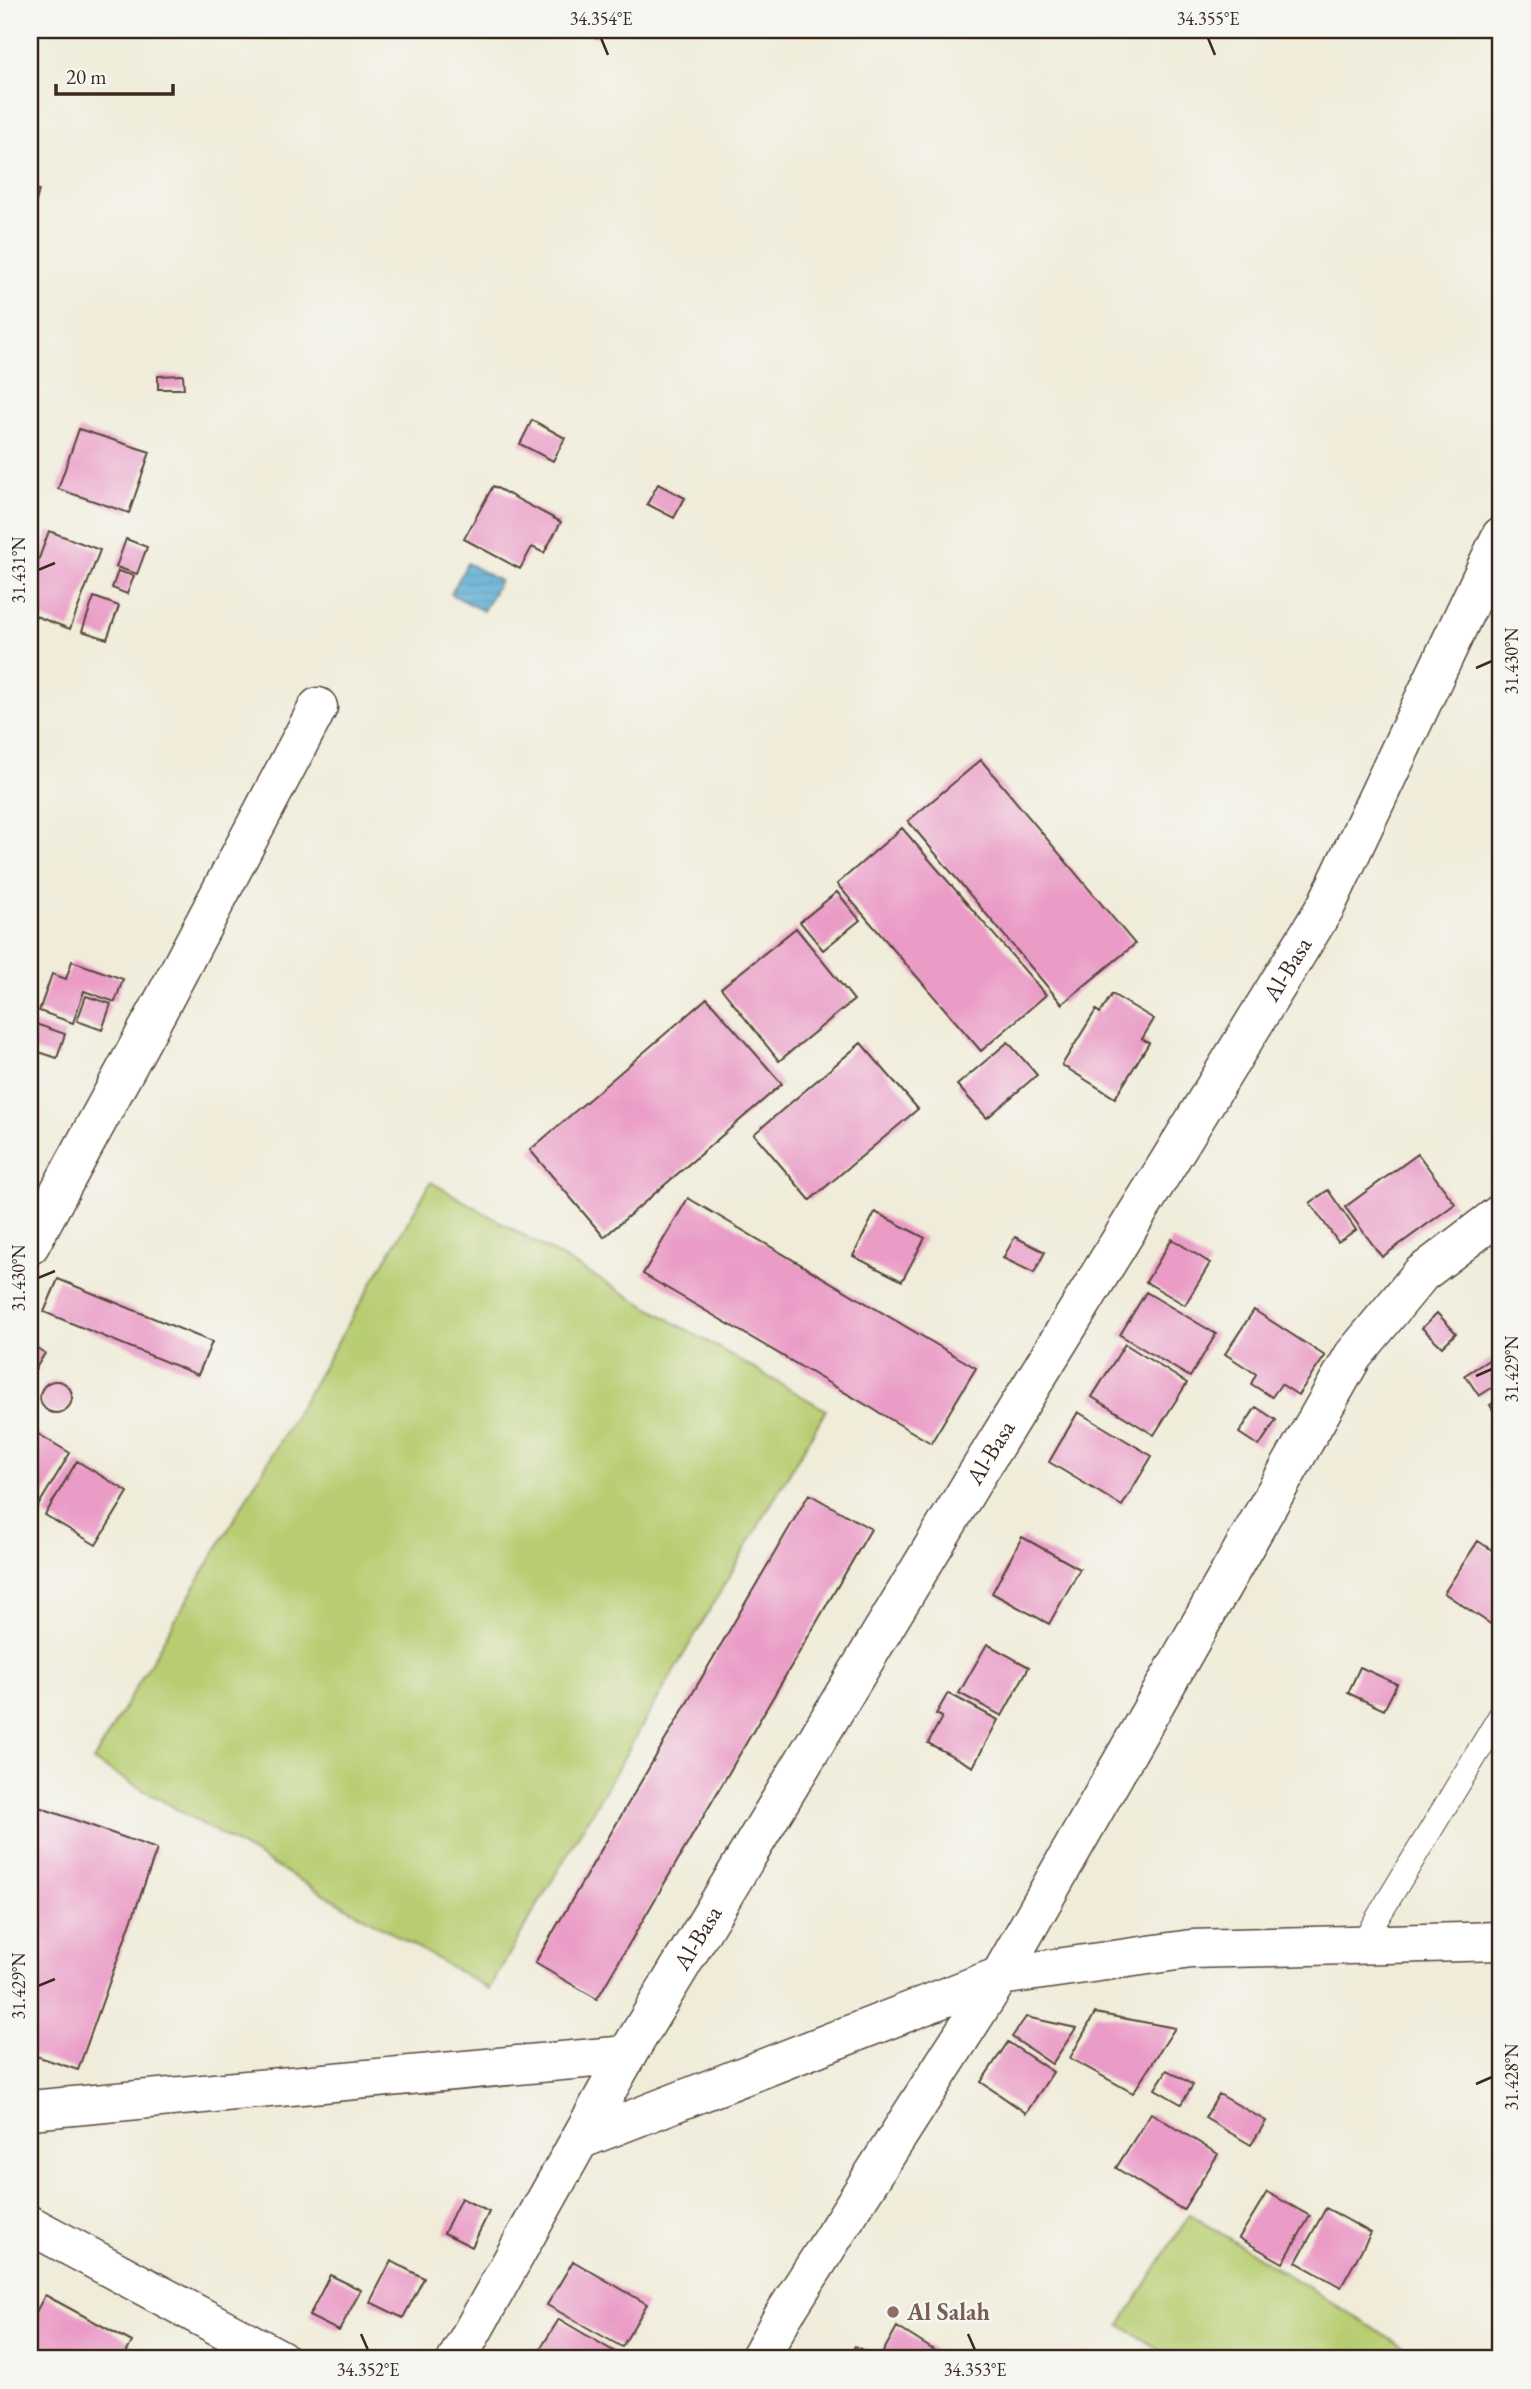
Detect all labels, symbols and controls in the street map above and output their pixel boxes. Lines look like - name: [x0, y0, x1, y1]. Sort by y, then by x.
- text: 34.354°E: [570, 7, 632, 30]
- text: 34.355°E: [1177, 7, 1239, 30]
- scale bar: [56, 52, 173, 96]
- text: 20 m: [66, 63, 107, 90]
- text: 31.431°N: [7, 536, 30, 603]
- text: 31.430°N: [1500, 627, 1523, 694]
- street label: Al-Basa: [1255, 931, 1318, 1008]
- text: 31.430°N: [7, 1244, 30, 1311]
- text: 31.429°N: [1500, 1335, 1523, 1402]
- street label: Al-Basa: [958, 1414, 1022, 1491]
- street label: Al-Basa: [665, 1899, 729, 1976]
- text: 31.429°N: [7, 1952, 30, 2019]
- text: 31.428°N: [1500, 2043, 1523, 2110]
- place label: Al Salah: [906, 2296, 991, 2327]
- marker: Al Salah: [885, 2304, 901, 2320]
- text: 34.352°E: [337, 2358, 399, 2381]
- text: 34.353°E: [944, 2358, 1006, 2381]

